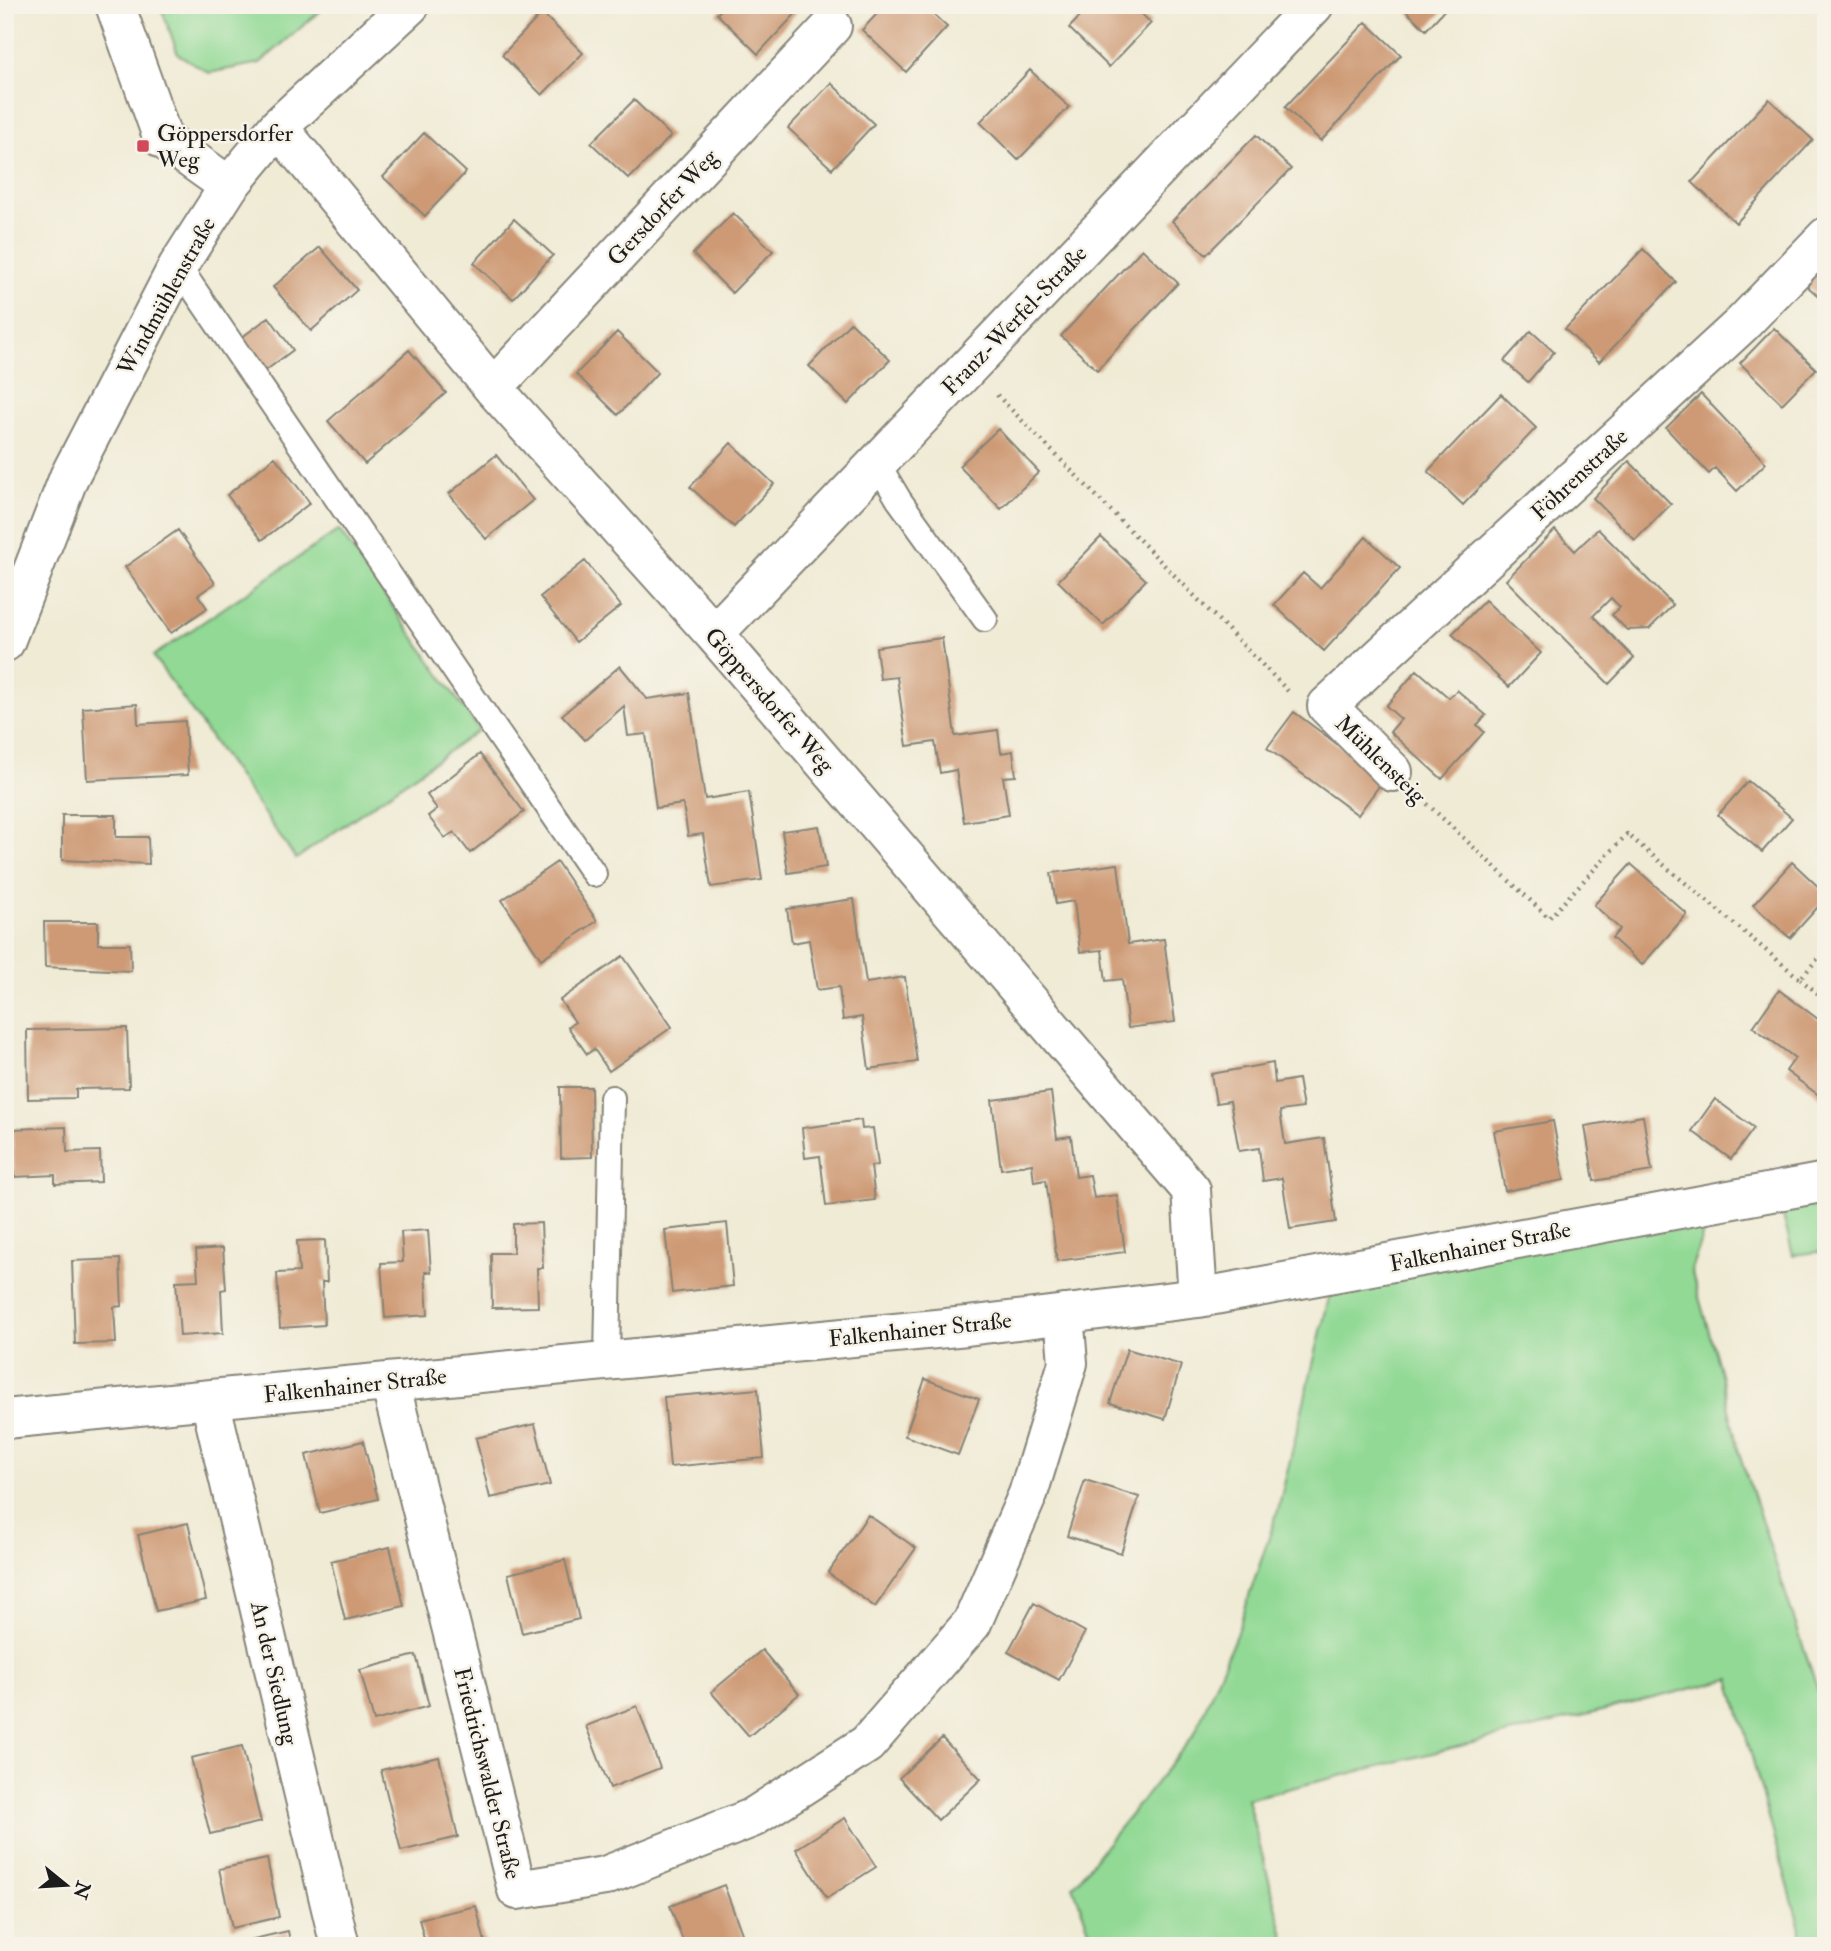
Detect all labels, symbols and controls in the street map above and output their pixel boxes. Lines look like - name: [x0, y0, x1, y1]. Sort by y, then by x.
- place label: Göppersdorfer Weg: [156, 119, 294, 174]
- marker: Göppersdorfer Weg: [135, 138, 151, 154]
- street label: Gersdorfer Weg: [601, 142, 724, 272]
- street label: Windmühlenstraße: [110, 212, 222, 382]
- street label: Franz-Werfel-Straße: [936, 239, 1093, 401]
- street label: Föhrenstraße: [1525, 422, 1634, 527]
- street label: Göppersdorfer Weg: [698, 622, 841, 780]
- street label: Mühlensteig: [1329, 709, 1433, 810]
- street label: Falkenhainer Straße: [1387, 1215, 1574, 1278]
- street label: Falkenhainer Straße: [827, 1305, 1013, 1354]
- street label: Falkenhainer Straße: [262, 1361, 448, 1410]
- street label: An der Siedlung: [244, 1598, 305, 1748]
- street label: Friedrichswalder Straße: [447, 1664, 528, 1882]
- north arrow: [32, 1850, 102, 1920]
- text: N: [67, 1877, 96, 1903]

